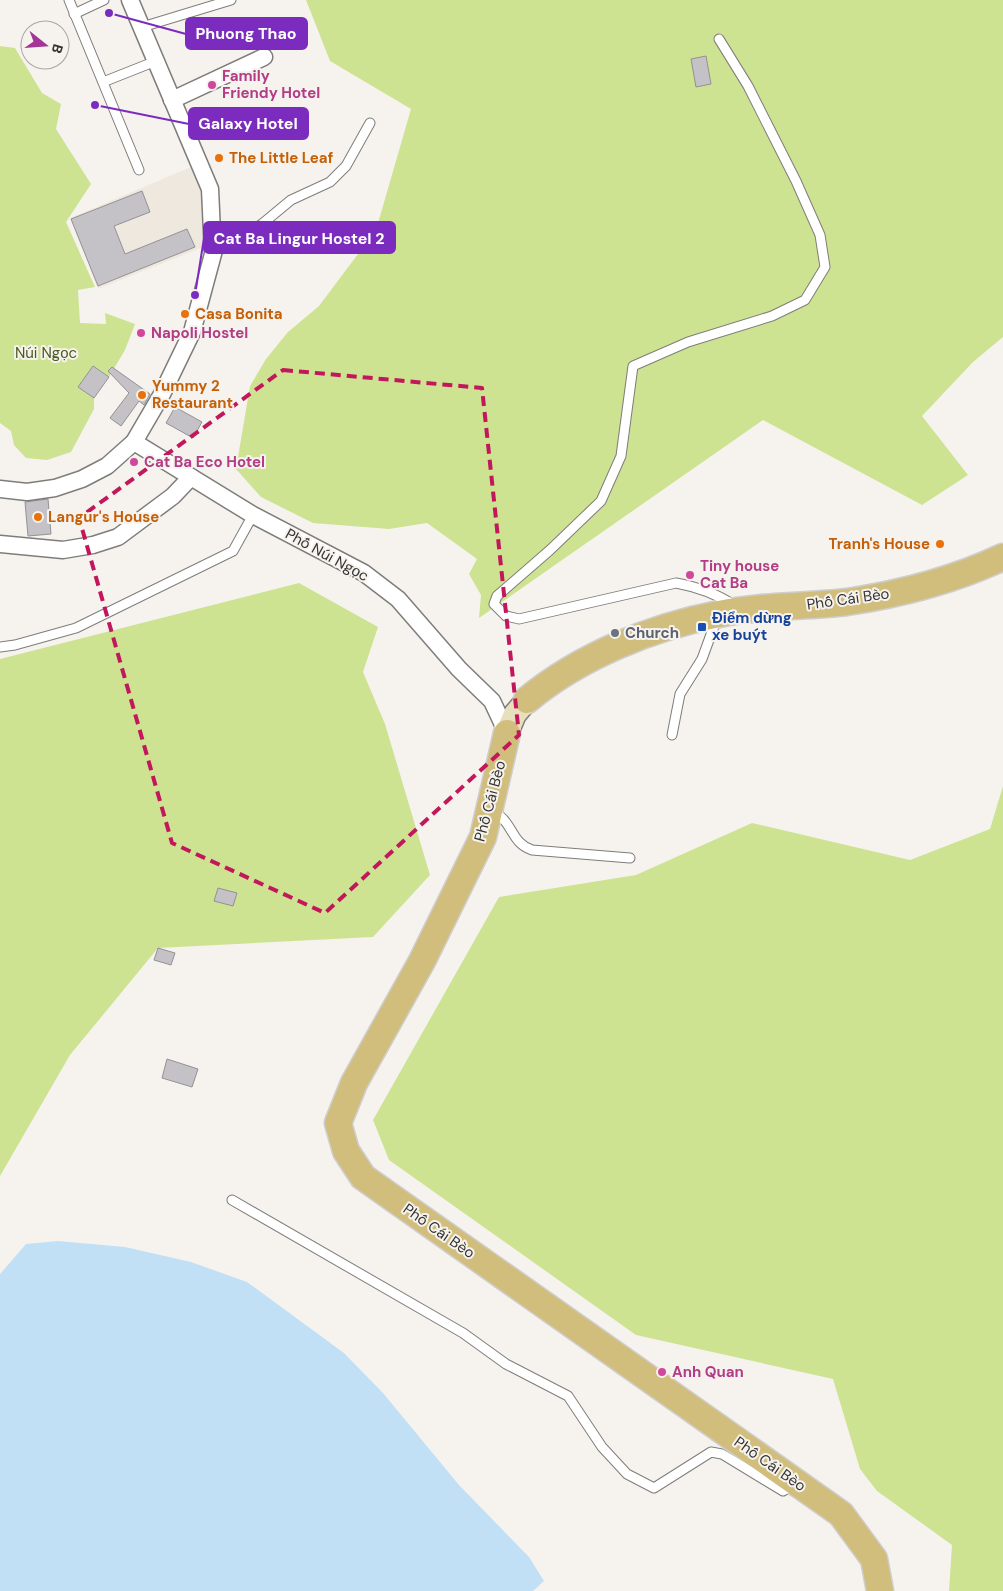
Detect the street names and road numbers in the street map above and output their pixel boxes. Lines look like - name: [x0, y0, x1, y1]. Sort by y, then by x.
- street label: Phố Núi Ngọc: [282, 524, 372, 586]
- street label: Phố Cái Bèo: [805, 583, 891, 615]
- street label: Phố Cái Bèo: [470, 758, 510, 844]
- street label: Phố Cái Bèo: [399, 1199, 479, 1263]
- street label: Phố Cái Bèo: [730, 1432, 810, 1496]

